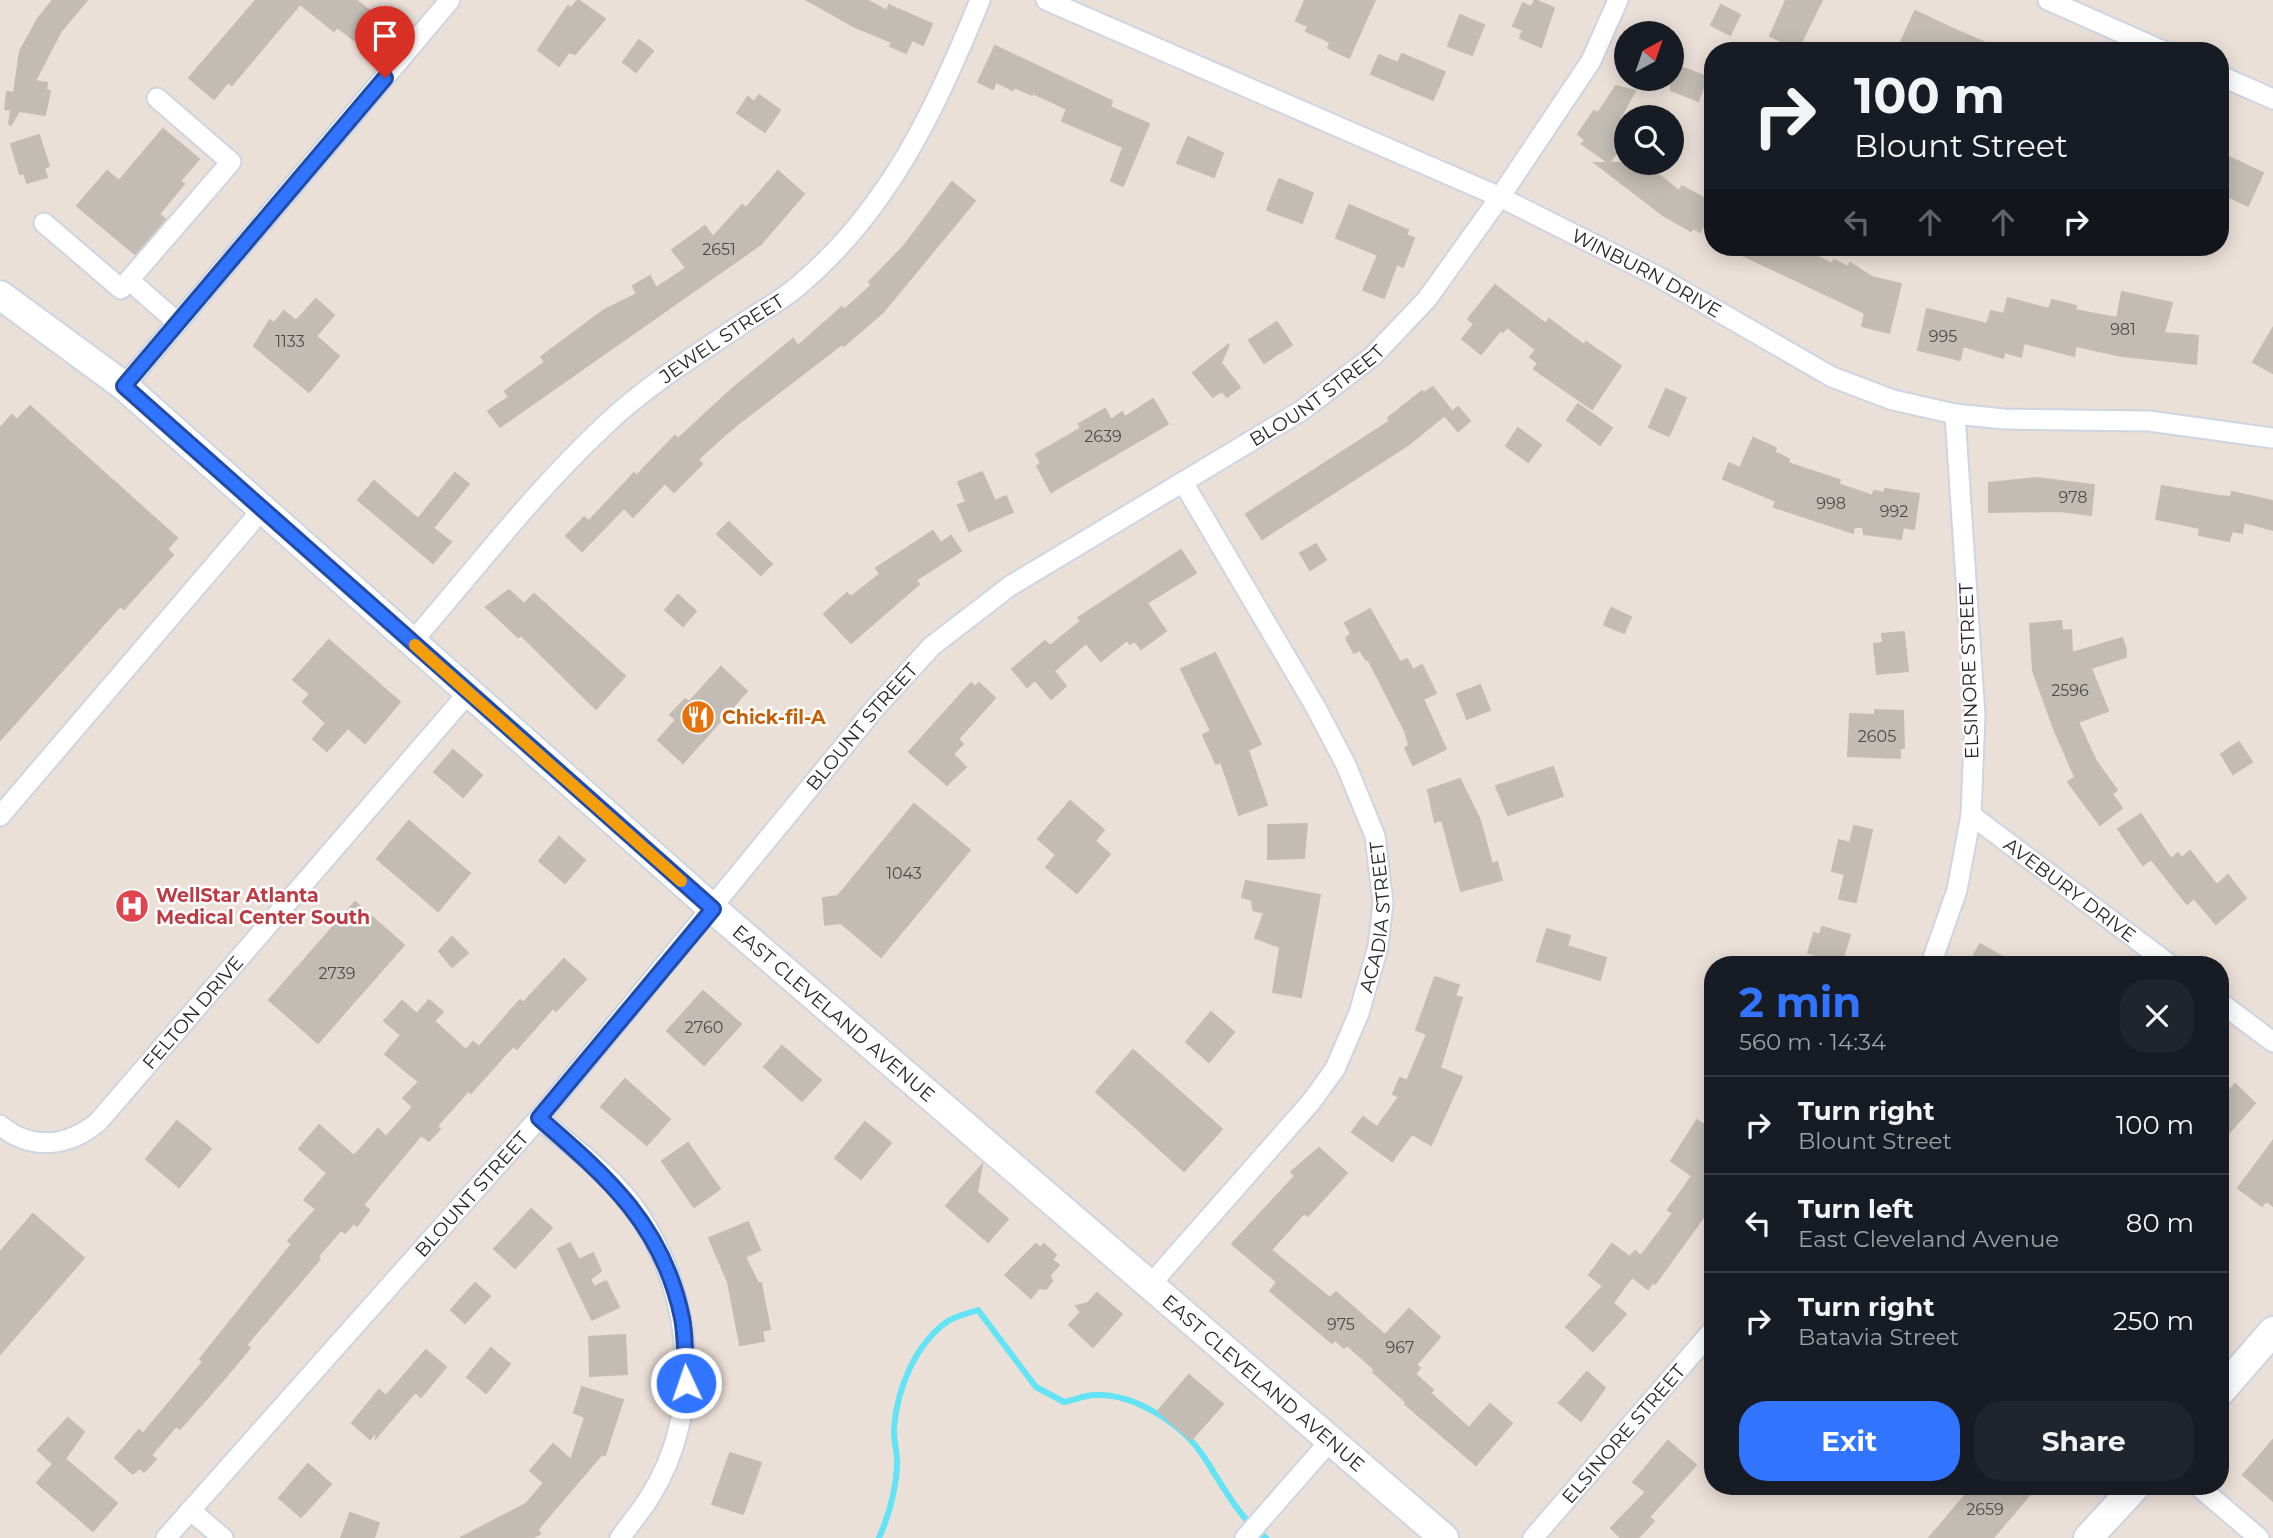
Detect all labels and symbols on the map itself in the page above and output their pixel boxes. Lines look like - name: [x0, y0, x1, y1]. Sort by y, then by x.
- pin: [355, 6, 415, 78]
- north arrow: [1614, 21, 1684, 91]
- street label: WINBURN DRIVE: [1568, 224, 1725, 322]
- house number: 2651: [702, 240, 736, 259]
- street label: JEWEL STREET: [654, 289, 788, 389]
- house number: 981: [2110, 320, 2136, 339]
- house number: 995: [1929, 327, 1957, 346]
- house number: 1133: [275, 332, 305, 351]
- street label: BLOUNT STREET: [1245, 340, 1389, 451]
- house number: 2639: [1084, 427, 1122, 446]
- house number: 978: [2059, 488, 2087, 507]
- house number: 998: [1816, 494, 1846, 513]
- house number: 992: [1880, 502, 1908, 521]
- street label: ELSINORE STREET: [1954, 582, 1984, 760]
- street label: BLOUNT STREET: [801, 658, 922, 795]
- house number: 2596: [2051, 681, 2089, 700]
- restaurant icon: Chick-fil-A: [679, 698, 717, 736]
- place label: Chick-fil-A: [722, 706, 826, 729]
- house number: 2605: [1858, 727, 1896, 746]
- street label: AVEBURY DRIVE: [2000, 832, 2141, 947]
- street label: ACADIA STREET: [1354, 840, 1395, 995]
- house number: 1043: [886, 864, 922, 883]
- place label: WellStar Atlanta Medical Center South: [156, 884, 370, 929]
- hospital icon: WellStar Atlanta Medical Center South: [113, 887, 151, 925]
- street label: EAST CLEVELAND AVENUE: [728, 920, 940, 1106]
- street label: FELTON DRIVE: [137, 951, 248, 1074]
- house number: 2739: [318, 964, 356, 983]
- house number: 2760: [685, 1018, 723, 1037]
- street label: BLOUNT STREET: [410, 1126, 533, 1262]
- street label: EAST CLEVELAND AVENUE: [1158, 1290, 1370, 1476]
- house number: 975: [1327, 1315, 1355, 1334]
- house number: 967: [1386, 1338, 1414, 1357]
- position arrow: [649, 1346, 723, 1420]
- street label: ELSINORE STREET: [1557, 1359, 1690, 1508]
- house number: 2659: [1966, 1500, 2004, 1519]

